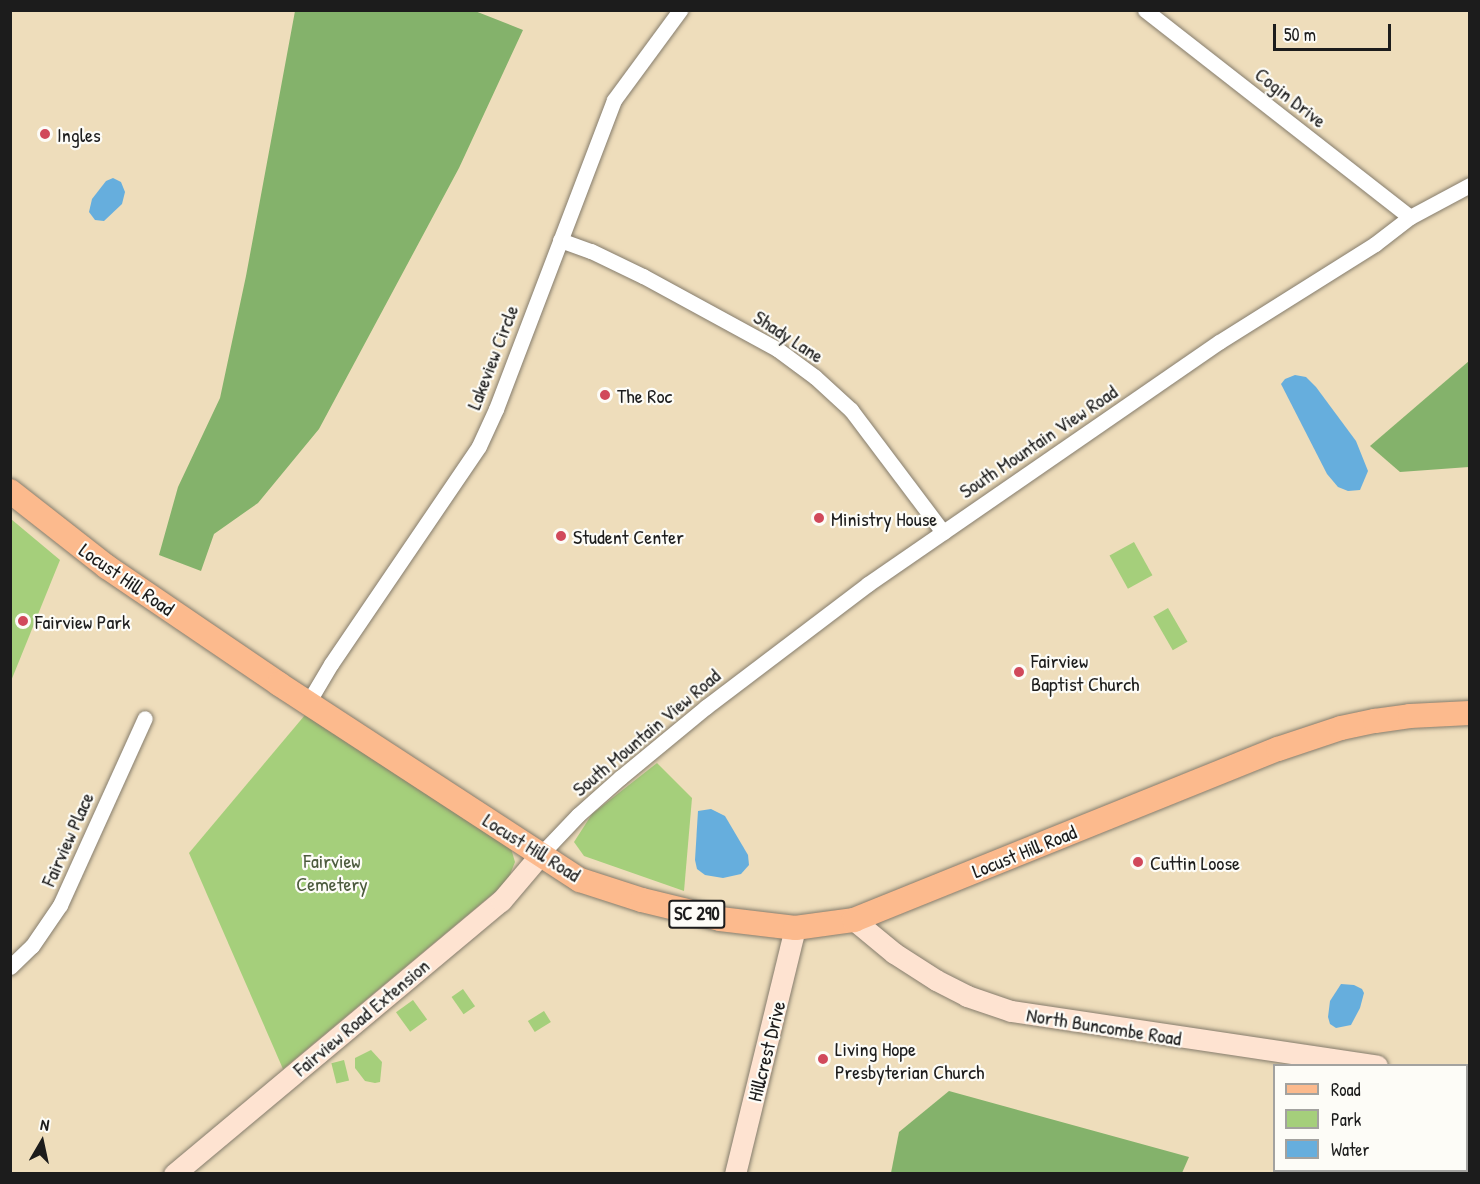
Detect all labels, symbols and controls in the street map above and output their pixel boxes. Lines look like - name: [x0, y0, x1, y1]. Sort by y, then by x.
- scale bar: [1276, 12, 1394, 50]
- text: 50 m: [1284, 22, 1316, 47]
- street label: Cogin Drive: [1251, 62, 1331, 132]
- place label: Ingles: [57, 122, 101, 146]
- marker: Ingles: [38, 127, 52, 141]
- street label: Lakeview Circle: [461, 301, 523, 413]
- street label: Shady Lane: [750, 305, 828, 367]
- street label: South Mountain View Road: [954, 379, 1122, 503]
- place label: The Roc: [617, 383, 672, 407]
- marker: The Roc: [598, 388, 612, 402]
- place label: Ministry House: [831, 506, 937, 530]
- marker: Ministry House: [812, 511, 826, 525]
- place label: Student Center: [573, 524, 684, 548]
- marker: Student Center: [554, 529, 568, 543]
- street label: Locust Hill Road: [75, 538, 179, 620]
- place label: Fairview Park: [35, 609, 130, 633]
- marker: Fairview Park: [16, 614, 30, 628]
- place label: Fairview Baptist Church: [1031, 648, 1139, 695]
- street label: South Mountain View Road: [567, 663, 725, 801]
- marker: Fairview Baptist Church: [1012, 665, 1026, 679]
- street label: Fairview Place: [36, 788, 98, 890]
- street label: Locust Hill Road: [479, 808, 585, 886]
- street label: Locust Hill Road: [968, 819, 1080, 883]
- park label: Fairview Cemetery: [296, 848, 368, 895]
- place label: Cuttin Loose: [1150, 850, 1240, 874]
- marker: Cuttin Loose: [1131, 855, 1145, 869]
- road number: SC 290: [667, 899, 727, 929]
- street label: Fairview Road Extension: [288, 953, 434, 1081]
- street label: Hillcrest Drive: [742, 998, 790, 1104]
- street label: North Buncombe Road: [1025, 1002, 1183, 1050]
- place label: Living Hope Presbyterian Church: [835, 1036, 984, 1083]
- marker: Living Hope Presbyterian Church: [816, 1052, 830, 1066]
- legend: [1273, 1064, 1468, 1172]
- text: Road: [1331, 1077, 1361, 1102]
- text: Park: [1331, 1107, 1361, 1132]
- north arrow: [12, 1112, 72, 1172]
- text: N: [39, 1113, 51, 1136]
- text: Water: [1331, 1137, 1369, 1162]

